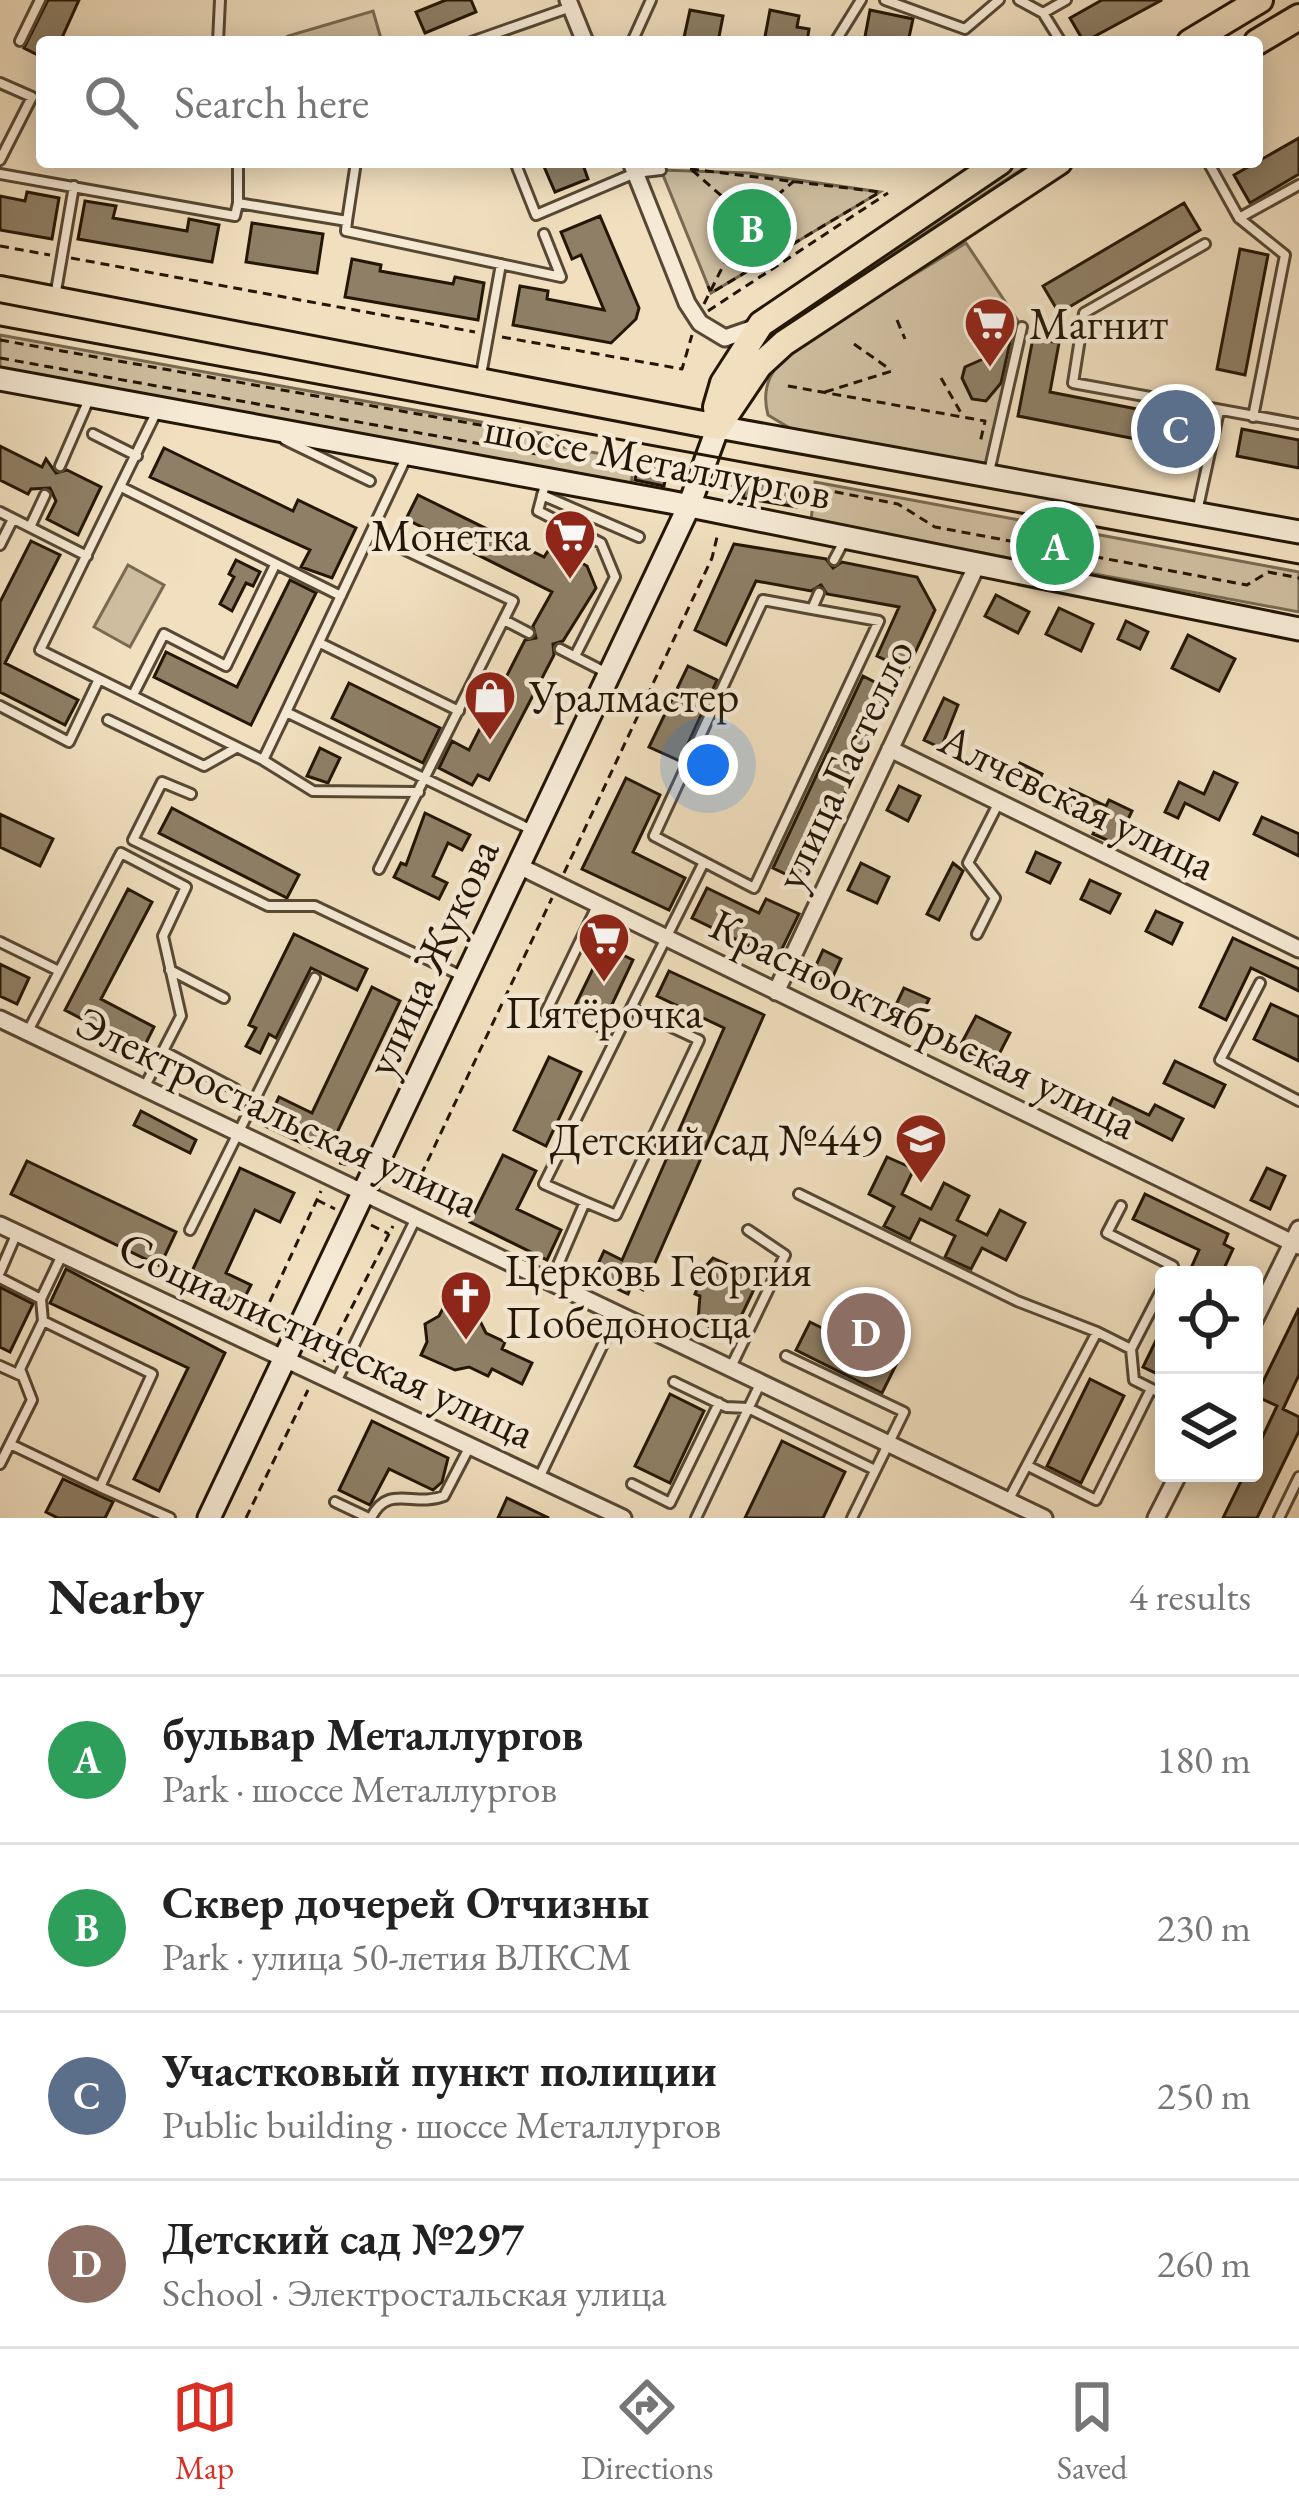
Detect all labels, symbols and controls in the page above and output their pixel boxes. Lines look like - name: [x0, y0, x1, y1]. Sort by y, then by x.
- search box: [36, 36, 1263, 168]
- icon: search: [78, 69, 144, 135]
- text: Search here: [174, 73, 369, 131]
- pin: B: [713, 183, 791, 273]
- place label: Магнит: [1029, 294, 1168, 352]
- supermarket icon: Магнит: [962, 295, 1018, 369]
- pin: C: [1137, 384, 1215, 474]
- street label: шоссе Металлургов: [480, 398, 836, 522]
- pin: A: [1016, 501, 1094, 591]
- place label: Монетка: [371, 506, 531, 564]
- supermarket icon: Монетка: [542, 507, 598, 581]
- street label: улица Гастелло: [760, 629, 926, 899]
- place label: Уралмастер: [528, 667, 739, 725]
- shop icon: Уралмастер: [462, 668, 518, 742]
- street label: Алчевская улица: [929, 709, 1226, 893]
- your location: [678, 735, 738, 795]
- street label: улица Жукова: [351, 829, 511, 1085]
- street label: Краснооктябрьская улица: [701, 894, 1147, 1152]
- supermarket icon: Пятёрочка: [576, 910, 632, 984]
- place label: Пятёрочка: [505, 983, 703, 1041]
- street label: Электростальская улица: [67, 992, 489, 1230]
- place label: Детский сад №449: [550, 1110, 882, 1168]
- school or university icon: Детский сад №449: [893, 1111, 949, 1185]
- street label: Социалистическая улица: [110, 1217, 545, 1461]
- place label: Церковь Георгия Победоносца: [505, 1241, 812, 1351]
- map controls: [1155, 1266, 1263, 1482]
- button: locate: [1155, 1266, 1263, 1374]
- church icon: Церковь Георгия Победоносца: [438, 1268, 494, 1342]
- pin: D: [827, 1287, 905, 1377]
- button: layers: [1155, 1374, 1263, 1482]
- text: Nearby: [48, 1563, 204, 1629]
- text: 4 results: [1129, 1571, 1251, 1622]
- text: бульвар Металлургов: [162, 1705, 583, 1763]
- text: A: [73, 1734, 101, 1785]
- text: 180 m: [1157, 1734, 1251, 1785]
- text: Park · шоссе Металлургов: [162, 1763, 557, 1814]
- text: Сквер дочерей Отчизны: [162, 1873, 650, 1931]
- text: B: [75, 1902, 99, 1953]
- text: 230 m: [1157, 1902, 1251, 1953]
- text: Park · улица 50-летия ВЛКСМ: [162, 1931, 632, 1982]
- text: Участковый пункт полиции: [162, 2041, 717, 2099]
- text: C: [73, 2070, 101, 2121]
- text: 250 m: [1157, 2070, 1251, 2121]
- text: Public building · шоссе Металлургов: [162, 2099, 721, 2150]
- text: Детский сад №297: [162, 2209, 524, 2267]
- text: D: [72, 2238, 102, 2289]
- text: 260 m: [1157, 2238, 1251, 2289]
- text: School · Электростальская улица: [162, 2267, 667, 2318]
- tab: Map: [172, 2374, 238, 2489]
- tab: Directions: [581, 2374, 714, 2489]
- tab: Saved: [1057, 2374, 1127, 2489]

